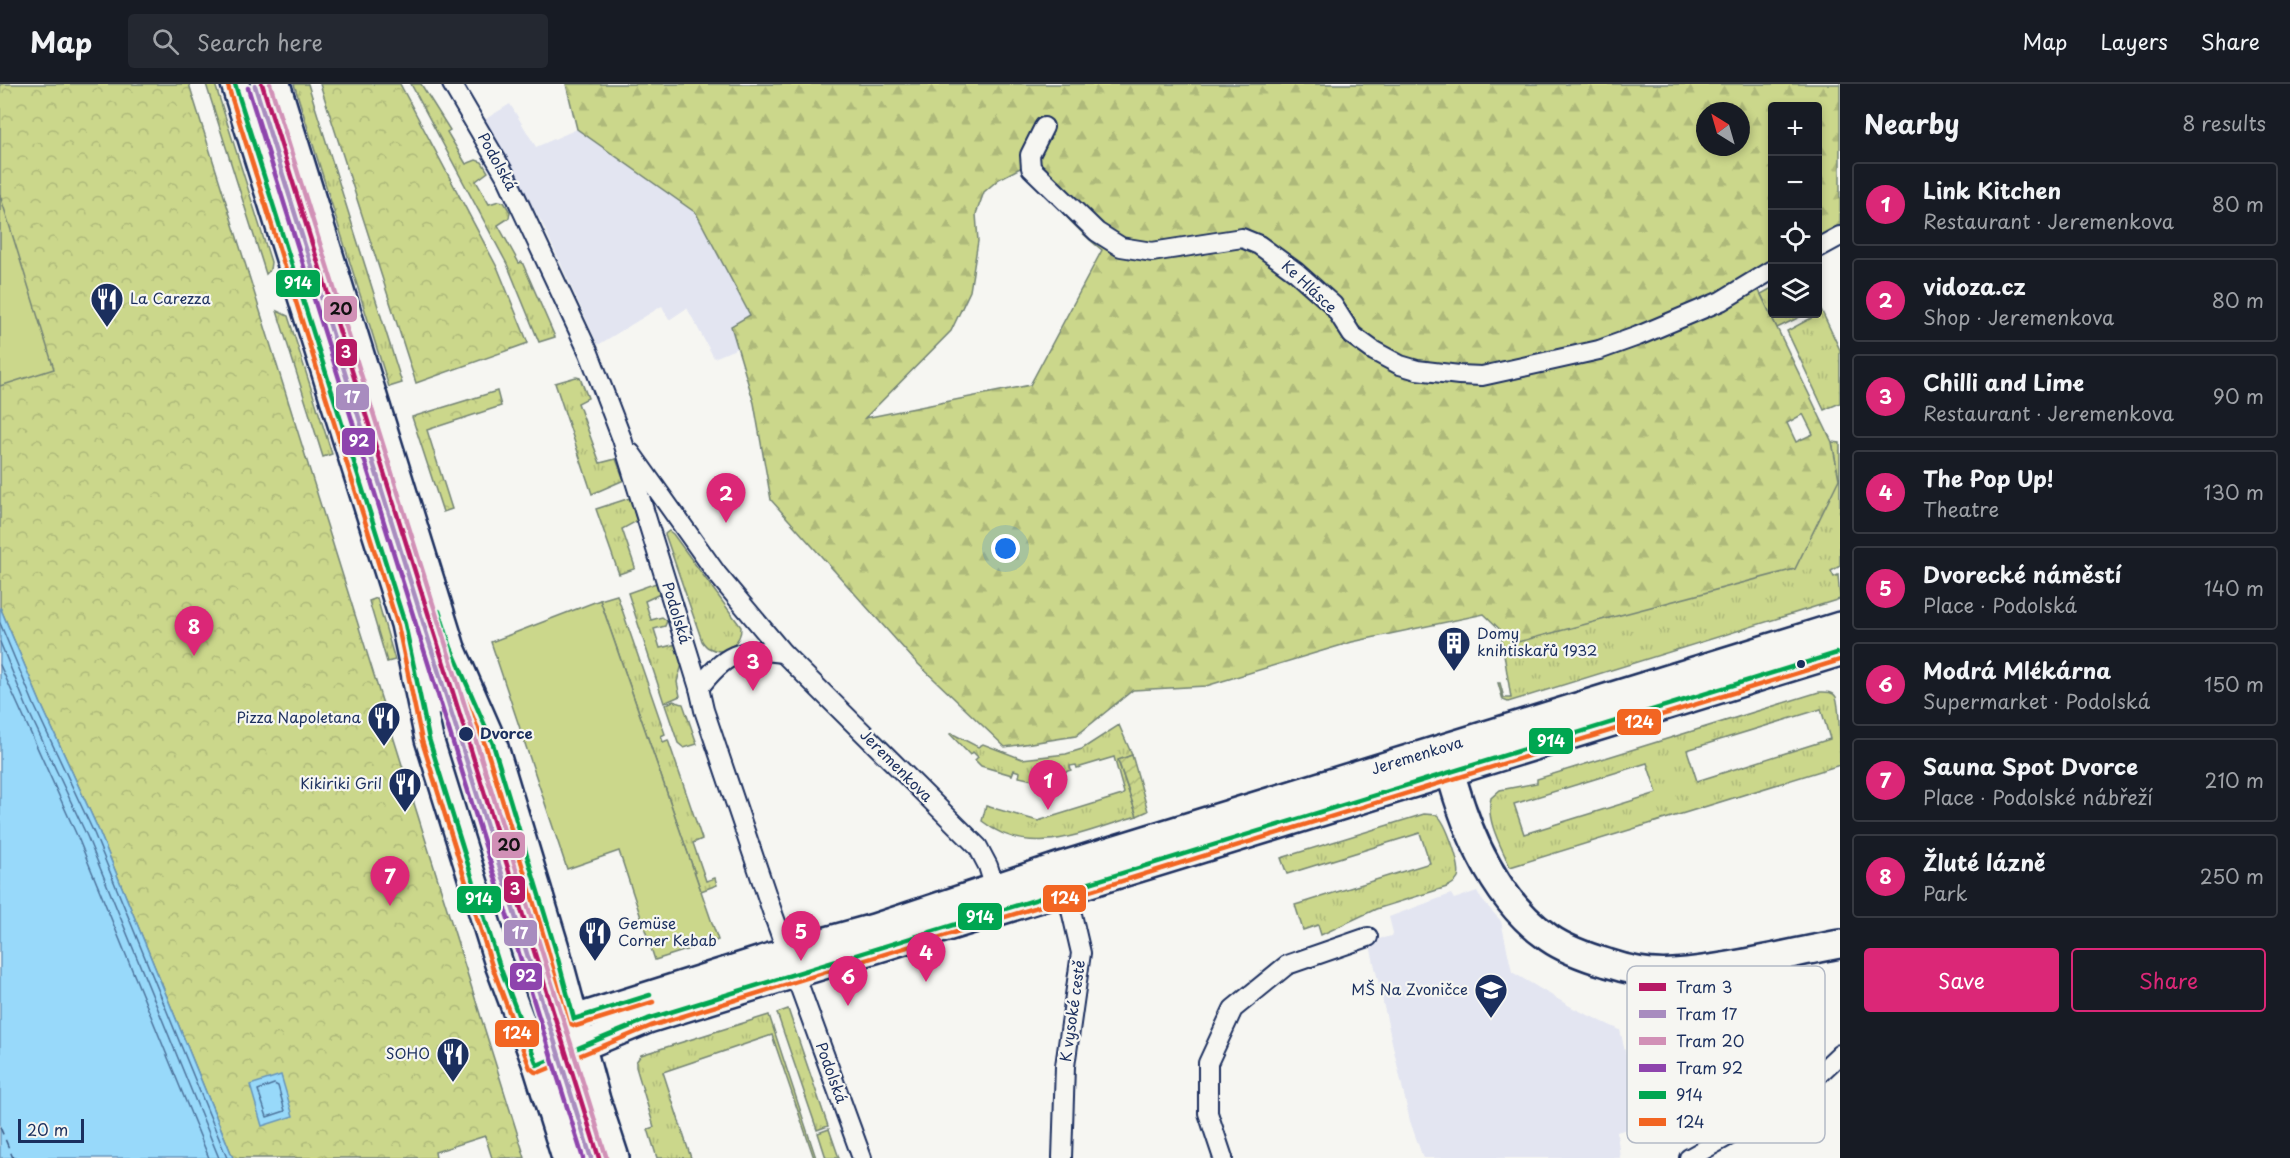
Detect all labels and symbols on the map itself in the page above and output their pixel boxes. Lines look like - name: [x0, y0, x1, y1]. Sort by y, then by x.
- north arrow: [1696, 102, 1750, 156]
- street label: Podolská: [473, 128, 524, 195]
- street label: Ke Hlásce: [1277, 254, 1343, 318]
- line badge: 914: [275, 269, 321, 298]
- text: 914: [284, 270, 312, 294]
- restaurant icon: La Carezza: [89, 281, 125, 328]
- place label: La Carezza: [130, 286, 210, 309]
- line badge: 20: [323, 295, 358, 323]
- text: 20: [330, 296, 353, 320]
- line badge: 3: [335, 338, 358, 367]
- text: 3: [341, 339, 351, 363]
- line badge: 17: [335, 383, 370, 411]
- text: 17: [344, 384, 361, 408]
- line badge: 92: [341, 427, 376, 456]
- text: 92: [349, 428, 369, 452]
- pin: 2: [706, 474, 746, 523]
- your location: [991, 534, 1020, 563]
- street label: Podolská: [657, 579, 698, 647]
- pin: 8: [174, 606, 214, 656]
- place label: Domy knihtiskařů 1932: [1477, 621, 1597, 661]
- building icon: Domy knihtiskařů 1932: [1436, 625, 1472, 672]
- pin: 3: [734, 642, 772, 691]
- unlabelled marker: [1795, 658, 1807, 670]
- restaurant icon: Pizza Napoletana: [366, 700, 402, 747]
- place label: Pizza Napoletana: [236, 705, 362, 728]
- line badge: 124: [1616, 708, 1662, 736]
- text: 124: [1624, 709, 1654, 733]
- place label: Dvorce: [480, 721, 533, 744]
- street label: Jeremenkova: [855, 723, 939, 807]
- marker: Dvorce: [457, 725, 475, 743]
- line badge: 914: [1528, 727, 1574, 755]
- text: 914: [1537, 728, 1565, 752]
- street label: Jeremenkova: [1368, 729, 1466, 779]
- pin: 1: [1028, 760, 1068, 810]
- restaurant icon: Kikiriki Gril: [387, 766, 423, 813]
- place label: Kikiriki Gril: [300, 771, 382, 794]
- line badge: 20: [491, 831, 526, 859]
- text: 20: [498, 832, 521, 856]
- pin: 7: [370, 856, 410, 906]
- line badge: 3: [503, 875, 526, 904]
- text: 3: [510, 876, 520, 900]
- line badge: 124: [1042, 884, 1087, 913]
- line badge: 914: [456, 885, 502, 914]
- text: 124: [1050, 885, 1080, 909]
- text: 914: [465, 886, 493, 910]
- line badge: 914: [957, 902, 1003, 931]
- text: 914: [966, 904, 994, 928]
- place label: Gemüse Corner Kebab: [618, 911, 717, 951]
- pin: 5: [782, 912, 820, 961]
- restaurant icon: Gemüse Corner Kebab: [577, 915, 613, 962]
- line badge: 17: [503, 919, 538, 947]
- text: 17: [512, 920, 529, 944]
- pin: 4: [906, 932, 946, 982]
- pin: 6: [828, 956, 868, 1006]
- street label: K vysoké cestě: [1053, 958, 1090, 1063]
- line badge: 92: [509, 962, 543, 991]
- text: 92: [516, 963, 536, 987]
- legend: [1627, 966, 1825, 1143]
- school or university icon: MŠ Na Zvoničce: [1473, 972, 1509, 1019]
- text: Tram 3: [1676, 974, 1732, 998]
- place label: MŠ Na Zvoničce: [1351, 977, 1468, 1000]
- text: Tram 17: [1676, 1001, 1738, 1025]
- line badge: 124: [494, 1019, 540, 1048]
- text: 124: [502, 1020, 532, 1044]
- text: Tram 20: [1676, 1028, 1744, 1052]
- restaurant icon: SOHO: [435, 1036, 471, 1083]
- street label: Podolská: [811, 1039, 854, 1107]
- place label: SOHO: [386, 1041, 430, 1064]
- text: Tram 92: [1676, 1055, 1743, 1079]
- text: 914: [1676, 1082, 1703, 1106]
- text: 124: [1676, 1109, 1705, 1133]
- scale bar: [18, 1116, 84, 1144]

